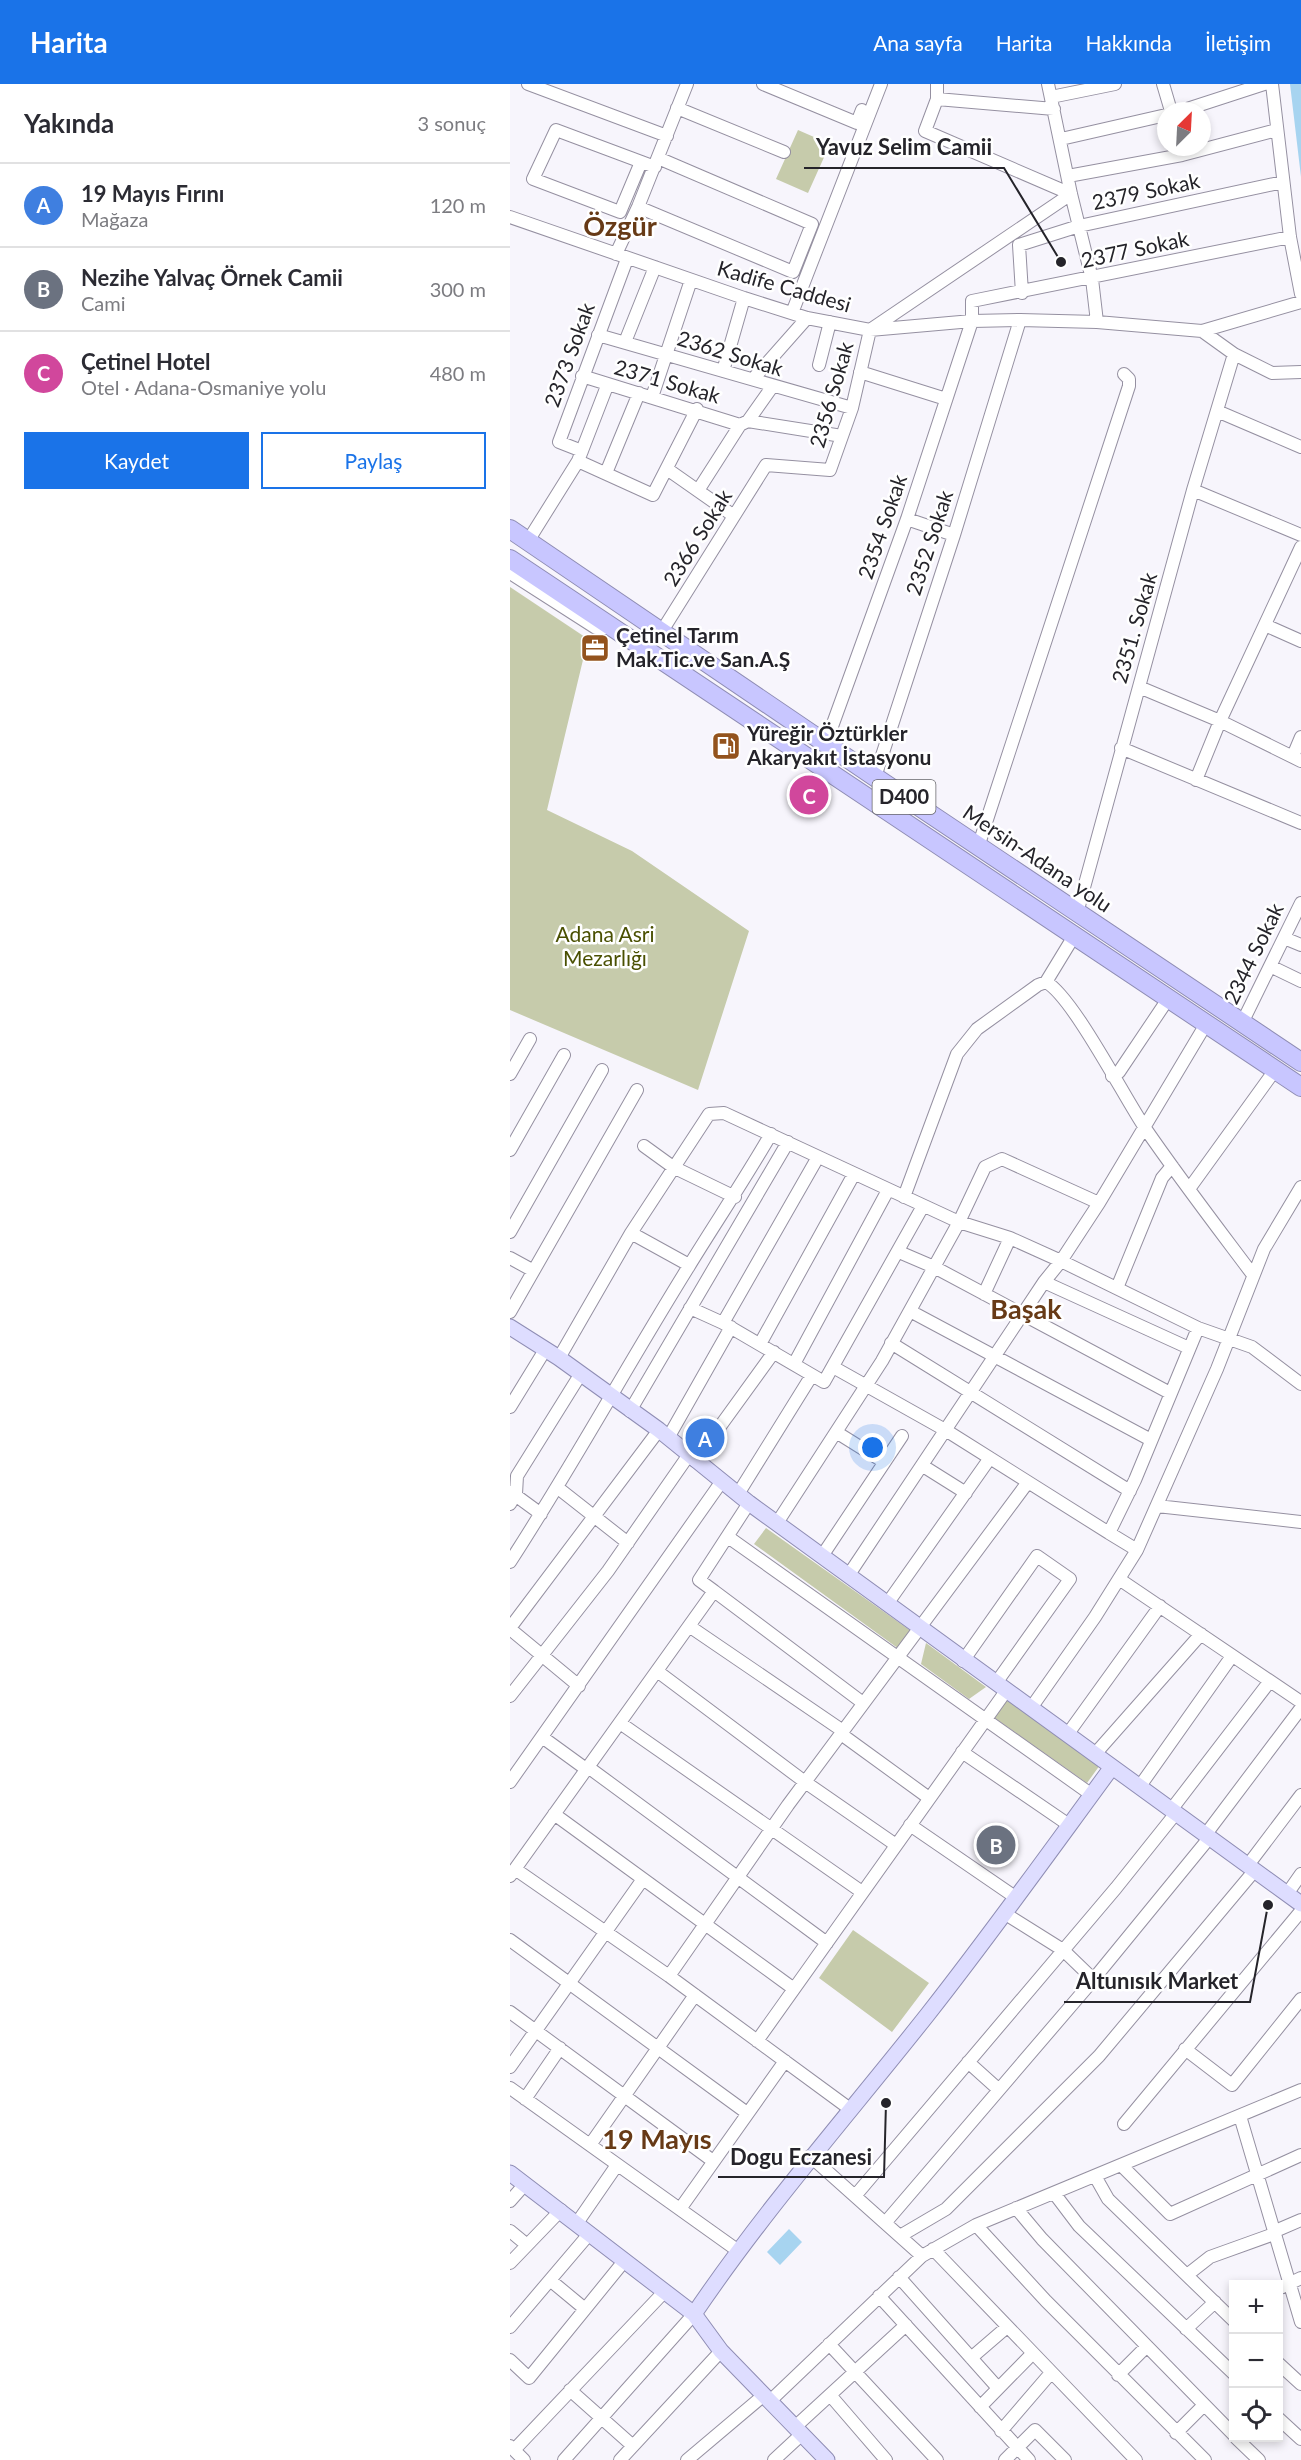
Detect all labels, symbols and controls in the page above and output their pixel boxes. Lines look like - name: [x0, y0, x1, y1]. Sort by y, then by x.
- text: Harita: [30, 25, 108, 59]
- text: Ana sayfa: [873, 30, 963, 55]
- text: Harita: [996, 30, 1052, 55]
- text: Hakkında: [1085, 30, 1172, 55]
- text: İletişim: [1205, 30, 1271, 55]
- north arrow: [1157, 102, 1211, 156]
- text: Yakında: [24, 107, 114, 139]
- text: 3 sonuç: [417, 111, 486, 135]
- callout: Yavuz Selim Camii: [804, 128, 1004, 168]
- text: Yavuz Selim Camii: [815, 133, 992, 160]
- street label: 2379 Sokak: [1090, 167, 1202, 214]
- text: 19 Mayıs Fırını: [81, 180, 224, 207]
- text: A: [37, 193, 50, 217]
- text: 120 m: [430, 193, 486, 217]
- text: Mağaza: [81, 207, 149, 231]
- district label: Özgür: [583, 209, 657, 242]
- street label: 2377 Sokak: [1079, 225, 1191, 272]
- street label: Kadife Caddesi: [715, 255, 854, 317]
- text: Nezihe Yalvaç Örnek Camii: [81, 264, 343, 291]
- text: B: [37, 277, 50, 301]
- text: 300 m: [430, 277, 486, 301]
- text: Cami: [81, 291, 126, 315]
- street label: 2373 Sokak: [538, 299, 599, 410]
- street label: 2362 Sokak: [675, 325, 787, 381]
- street label: 2356 Sokak: [804, 338, 858, 450]
- text: Çetinel Hotel: [81, 348, 210, 375]
- street label: 2371 Sokak: [612, 354, 724, 408]
- text: C: [37, 361, 50, 385]
- text: 480 m: [430, 361, 486, 385]
- text: Otel · Adana-Osmaniye yolu: [81, 375, 326, 399]
- button: Kaydet: [24, 432, 249, 489]
- button: Paylaş: [261, 432, 486, 489]
- street label: 2354 Sokak: [852, 471, 911, 582]
- street label: 2366 Sokak: [657, 484, 736, 590]
- street label: 2352 Sokak: [900, 486, 957, 598]
- street label: 2351. Sokak: [1106, 569, 1161, 686]
- place label: Çetinel Tarım Mak.Tic.ve San.A.Ş: [616, 622, 790, 671]
- office icon: Çetinel Tarım Mak.Tic.ve San.A.Ş: [579, 632, 611, 664]
- place label: Yüreğir Öztürkler Akaryakıt İstasyonu: [746, 720, 931, 769]
- fuel station icon: Yüreğir Öztürkler Akaryakıt İstasyonu: [710, 730, 742, 762]
- pin: C: [790, 772, 828, 818]
- road number: D400: [872, 780, 936, 814]
- street label: Mersin-Adana yolu: [959, 799, 1117, 917]
- street label: 2344 Sokak: [1218, 899, 1288, 1008]
- park label: Adana Asri Mezarlığı: [555, 921, 655, 970]
- district label: Başak: [990, 1292, 1062, 1325]
- pin: A: [686, 1416, 724, 1460]
- your location: [858, 1433, 887, 1462]
- pin: B: [976, 1822, 1016, 1868]
- callout: Altunısık Market: [1064, 1962, 1250, 2002]
- text: Altunısık Market: [1075, 1967, 1239, 1994]
- district label: 19 Mayıs: [602, 2122, 712, 2155]
- callout: Dogu Eczanesi: [718, 2137, 884, 2177]
- text: Dogu Eczanesi: [730, 2143, 872, 2170]
- map controls: [1229, 2280, 1283, 2442]
- button: +: [1229, 2280, 1283, 2334]
- button: −: [1229, 2334, 1283, 2388]
- button: locate: [1229, 2388, 1283, 2442]

